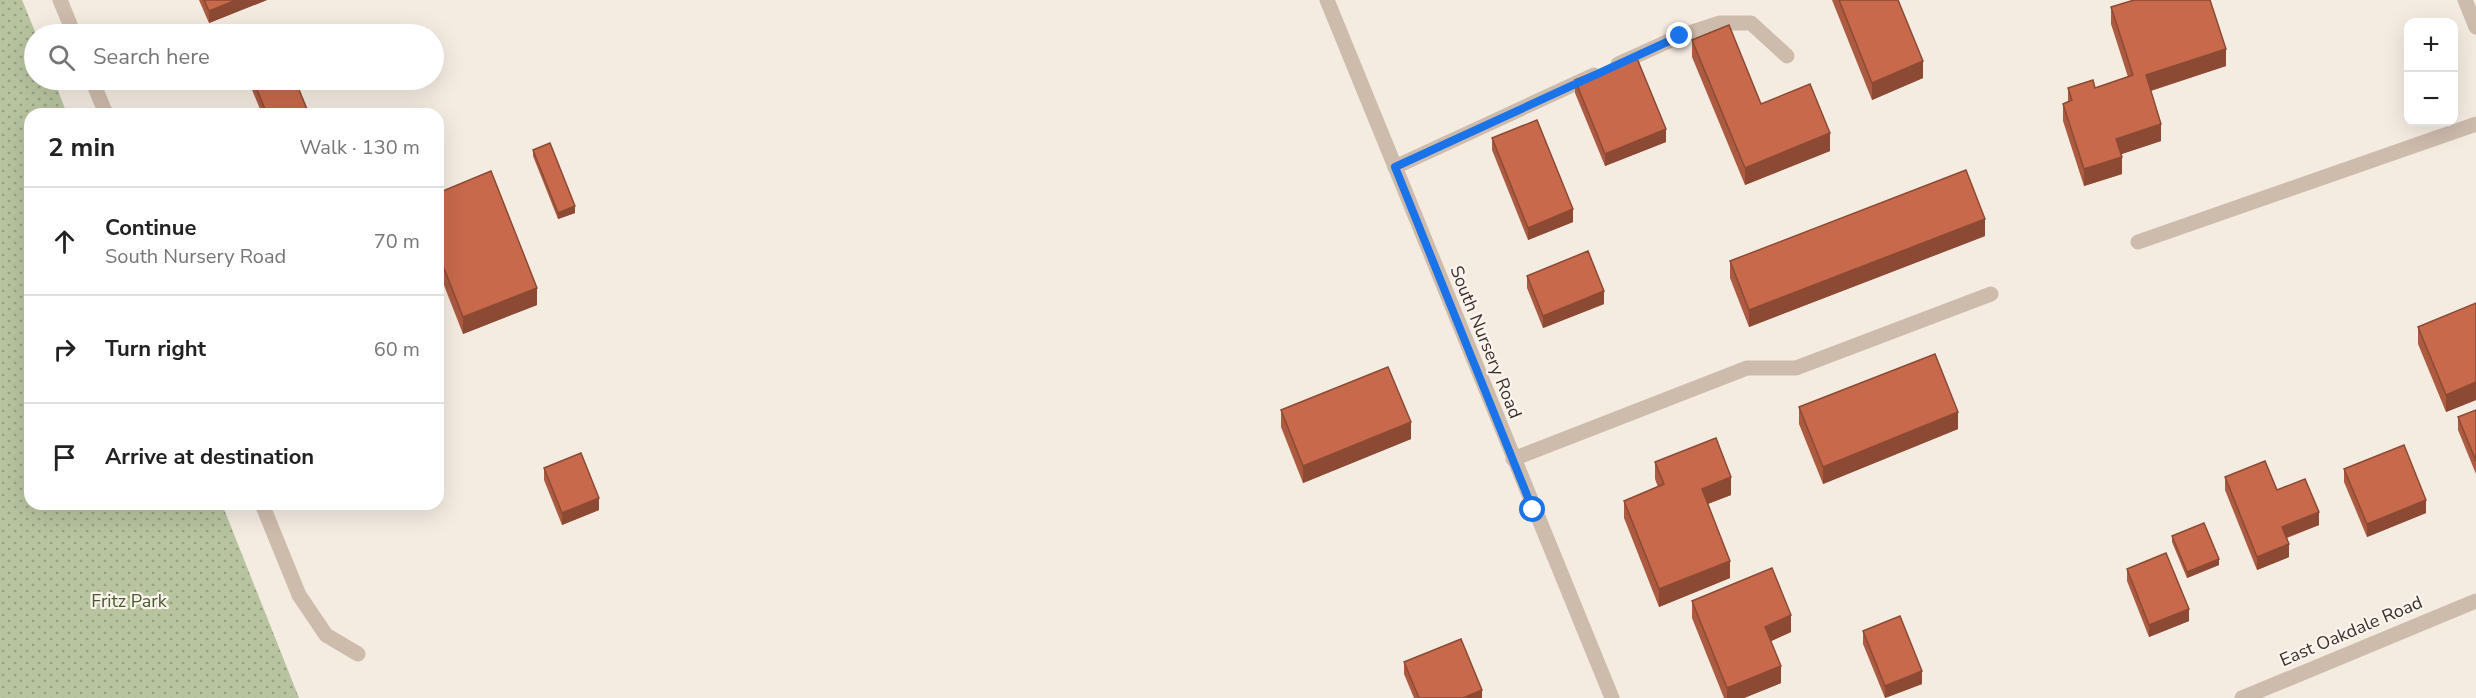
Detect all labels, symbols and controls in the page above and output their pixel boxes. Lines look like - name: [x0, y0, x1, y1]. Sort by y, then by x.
- map controls: [2404, 18, 2458, 126]
- button: +: [2404, 18, 2458, 72]
- route end: [1666, 22, 1692, 48]
- search box: [24, 24, 444, 90]
- icon: search: [45, 41, 78, 74]
- text: Search here: [93, 42, 210, 72]
- button: −: [2404, 72, 2458, 126]
- text: 2 min: [48, 130, 115, 165]
- text: Walk · 130 m: [300, 134, 420, 161]
- text: Continue: [105, 213, 196, 243]
- icon: ahead: [48, 225, 81, 258]
- text: 70 m: [374, 228, 420, 255]
- text: South Nursery Road: [105, 243, 286, 270]
- street label: South Nursery Road: [1444, 262, 1528, 422]
- icon: right: [48, 333, 81, 366]
- text: Turn right: [105, 334, 206, 364]
- text: 60 m: [374, 336, 420, 363]
- icon: arrive: [48, 441, 81, 474]
- text: Arrive at destination: [105, 442, 314, 472]
- route start: [1519, 496, 1545, 522]
- park label: Fritz Park: [91, 589, 168, 613]
- street label: East Oakdale Road: [2276, 590, 2426, 672]

